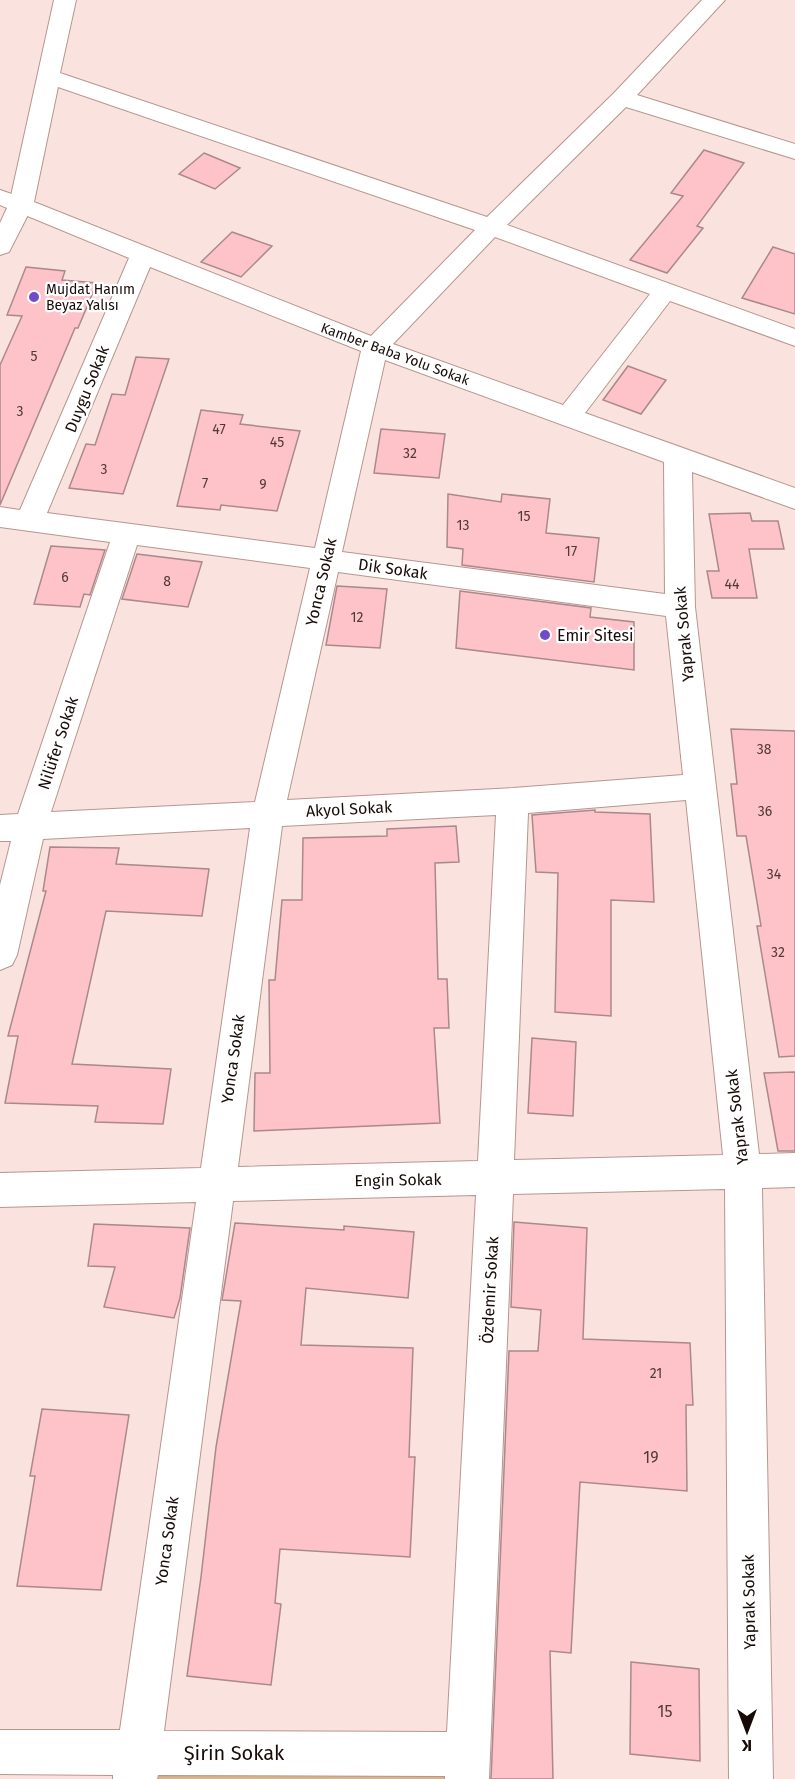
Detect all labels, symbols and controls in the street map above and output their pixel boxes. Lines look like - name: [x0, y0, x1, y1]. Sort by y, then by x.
- place label: Mujdat Hanım Beyaz Yalısı: [46, 281, 135, 314]
- marker: Mujdat Hanım Beyaz Yalısı: [27, 290, 41, 304]
- street label: Kamber Baba Yolu Sokak: [318, 319, 472, 389]
- street label: Duygu Sokak: [61, 342, 113, 435]
- house number: 5: [30, 348, 38, 365]
- house number: 3: [17, 403, 24, 420]
- house number: 47: [212, 421, 226, 438]
- house number: 45: [270, 434, 284, 451]
- house number: 32: [403, 445, 417, 462]
- house number: 3: [101, 461, 108, 478]
- house number: 7: [202, 475, 208, 492]
- house number: 9: [259, 476, 267, 493]
- house number: 15: [517, 508, 531, 525]
- house number: 13: [456, 517, 470, 534]
- street label: Yonca Sokak: [302, 535, 341, 628]
- house number: 17: [565, 543, 577, 560]
- street label: Dik Sokak: [357, 555, 430, 583]
- house number: 6: [61, 569, 69, 586]
- house number: 8: [163, 573, 171, 590]
- house number: 44: [725, 576, 740, 593]
- street label: Yaprak Sokak: [670, 585, 698, 682]
- house number: 12: [351, 609, 364, 626]
- place label: Emir Sitesi: [557, 626, 634, 645]
- marker: Emir Sitesi: [538, 628, 552, 642]
- street label: Nilüfer Sokak: [34, 693, 82, 792]
- house number: 38: [757, 741, 772, 758]
- street label: Akyol Sokak: [305, 797, 393, 821]
- house number: 36: [758, 803, 772, 820]
- house number: 34: [767, 866, 782, 883]
- house number: 32: [771, 944, 785, 961]
- street label: Yonca Sokak: [217, 1012, 249, 1105]
- street label: Yaprak Sokak: [722, 1068, 752, 1166]
- street label: Engin Sokak: [354, 1170, 443, 1190]
- street label: Özdemir Sokak: [478, 1235, 502, 1344]
- house number: 21: [650, 1365, 662, 1382]
- house number: 19: [643, 1448, 659, 1467]
- street label: Yonca Sokak: [151, 1494, 183, 1587]
- street label: Yaprak Sokak: [739, 1553, 759, 1650]
- north arrow: [717, 1701, 777, 1761]
- house number: 15: [658, 1702, 672, 1721]
- text: K: [741, 1736, 752, 1755]
- street label: Şirin Sokak: [184, 1741, 285, 1766]

